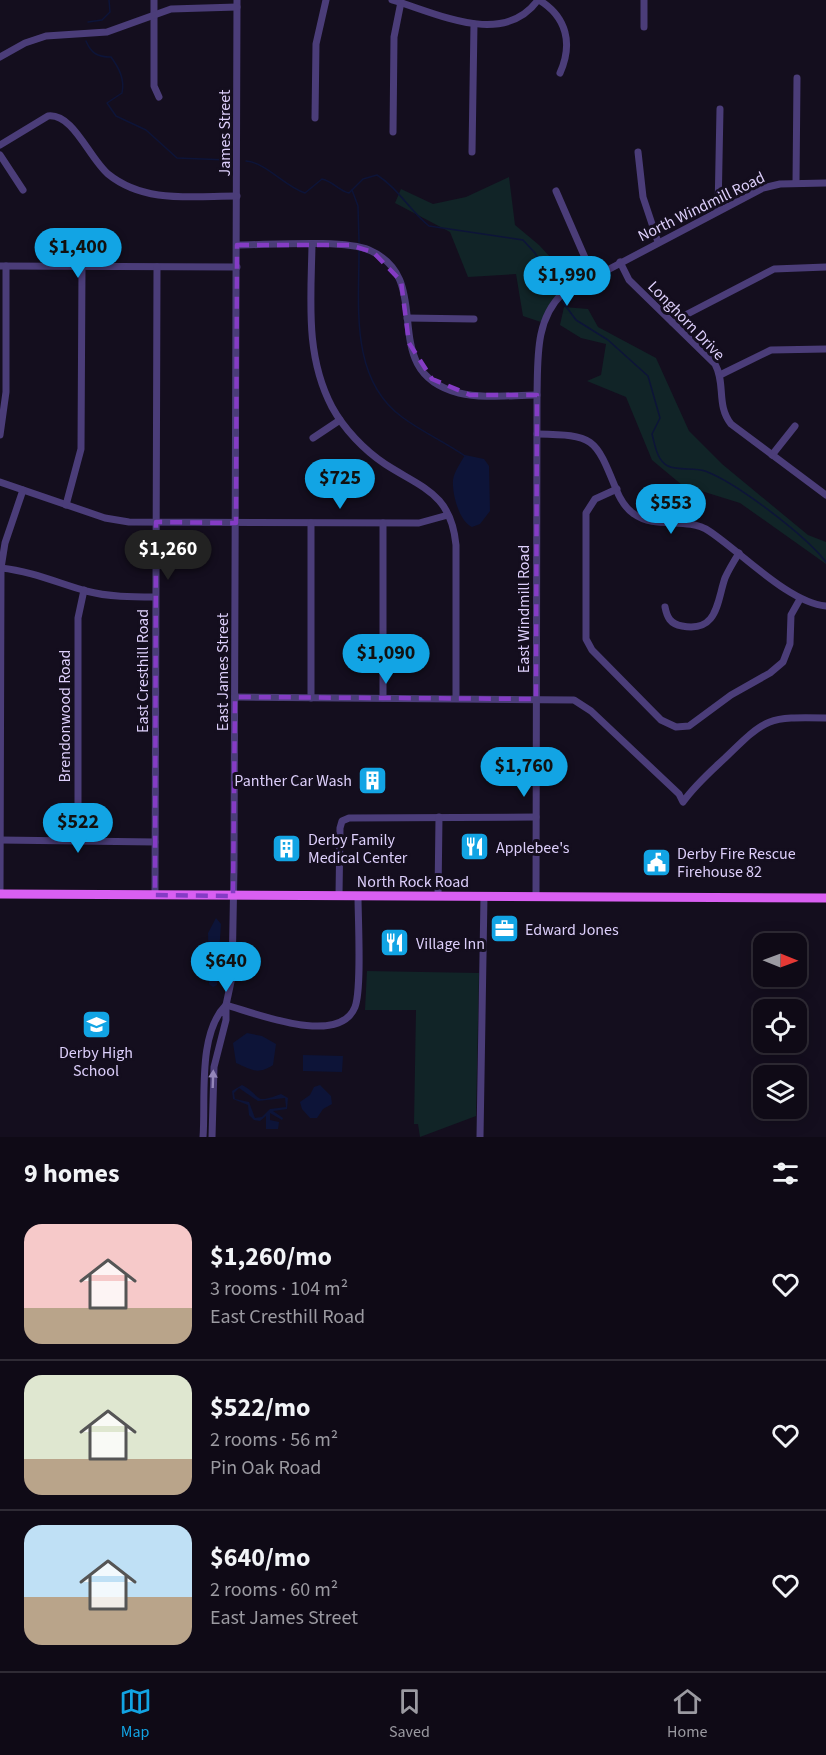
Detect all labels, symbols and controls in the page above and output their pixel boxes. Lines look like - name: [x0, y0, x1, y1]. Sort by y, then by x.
- street label: James Street: [214, 89, 236, 176]
- street label: North Windmill Road: [634, 167, 769, 247]
- pin: $1,400: [29, 228, 127, 279]
- text: $1,400: [49, 233, 107, 261]
- pin: $1,990: [518, 256, 616, 307]
- text: $1,990: [538, 261, 596, 289]
- street label: Longhorn Drive: [643, 276, 730, 365]
- pin: $725: [304, 459, 376, 510]
- text: $725: [319, 464, 361, 492]
- pin: $553: [635, 484, 707, 535]
- text: $553: [650, 489, 692, 517]
- pin: $1,260: [119, 530, 217, 581]
- text: $1,260: [139, 535, 197, 563]
- street label: East Windmill Road: [513, 545, 535, 673]
- street label: East Cresthill Road: [132, 609, 154, 733]
- street label: East James Street: [212, 612, 234, 731]
- pin: $1,090: [337, 634, 435, 685]
- text: $1,090: [357, 639, 415, 667]
- street label: Brendonwood Road: [54, 649, 76, 783]
- pin: $1,760: [475, 747, 573, 798]
- text: $1,760: [495, 752, 553, 780]
- building icon: Panther Car Wash: [357, 764, 389, 796]
- place label: Panther Car Wash: [234, 770, 352, 792]
- pin: $522: [42, 803, 114, 854]
- text: $522: [57, 808, 99, 836]
- place label: Derby Family Medical Center: [308, 829, 408, 869]
- restaurant icon: Applebee's: [459, 831, 491, 863]
- building icon: Derby Family Medical Center: [271, 832, 303, 864]
- place label: Applebee's: [496, 837, 570, 859]
- place label: Derby Fire Rescue Firehouse 82: [677, 843, 796, 883]
- public building icon: Derby Fire Rescue Firehouse 82: [640, 846, 672, 878]
- street label: North Rock Road: [357, 871, 469, 893]
- office icon: Edward Jones: [488, 913, 520, 945]
- place label: Edward Jones: [525, 919, 619, 941]
- restaurant icon: Village Inn: [379, 927, 411, 959]
- place label: Village Inn: [416, 933, 485, 955]
- north arrow: [753, 933, 807, 987]
- map controls: [753, 933, 807, 1119]
- pin: $640: [190, 942, 262, 993]
- text: $640: [205, 947, 247, 975]
- button: locate: [753, 999, 807, 1053]
- school or university icon: Derby High School: [80, 1008, 112, 1040]
- place label: Derby High School: [59, 1042, 133, 1082]
- button: layers: [753, 1065, 807, 1119]
- one-way arrow: [209, 1069, 218, 1088]
- text: 9 homes: [24, 1155, 119, 1192]
- icon: filters: [769, 1157, 802, 1190]
- text: $1,260/mo: [210, 1238, 332, 1275]
- icon: home: [72, 1248, 144, 1320]
- icon: heart: [769, 1268, 802, 1301]
- text: 3 rooms · 104 m²: [210, 1275, 348, 1303]
- text: East Cresthill Road: [210, 1303, 365, 1331]
- text: $522/mo: [210, 1389, 310, 1426]
- icon: home: [72, 1399, 144, 1471]
- icon: heart: [769, 1419, 802, 1452]
- text: 2 rooms · 56 m²: [210, 1426, 338, 1454]
- text: Pin Oak Road: [210, 1454, 321, 1482]
- text: $640/mo: [210, 1539, 310, 1576]
- icon: home: [72, 1549, 144, 1621]
- icon: heart: [769, 1569, 802, 1602]
- text: 2 rooms · 60 m²: [210, 1576, 338, 1604]
- text: East James Street: [210, 1604, 358, 1632]
- tab: Map: [119, 1685, 152, 1743]
- tab: Saved: [389, 1685, 430, 1743]
- tab: Home: [667, 1685, 707, 1743]

